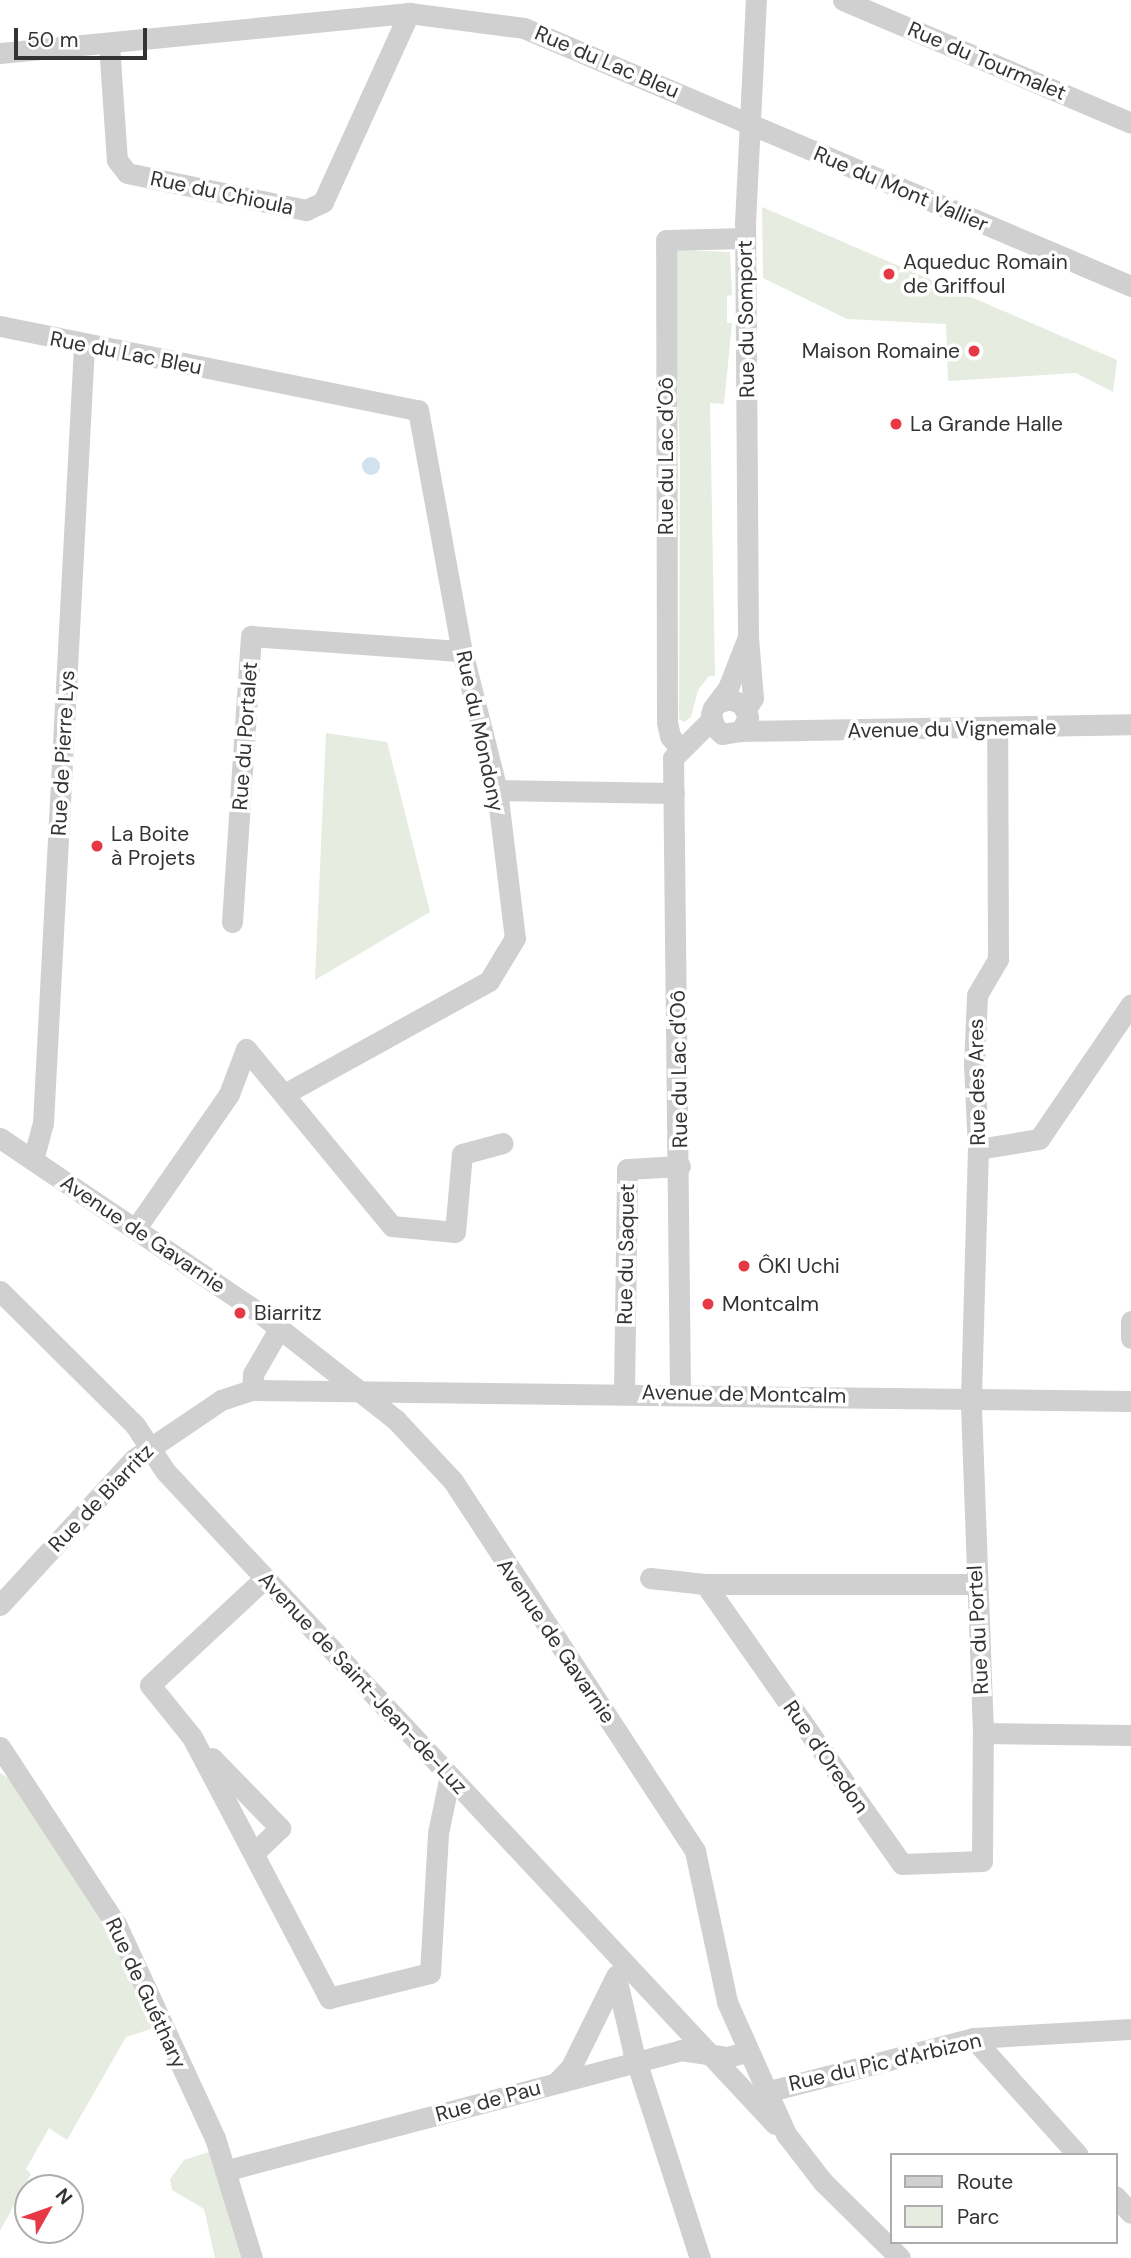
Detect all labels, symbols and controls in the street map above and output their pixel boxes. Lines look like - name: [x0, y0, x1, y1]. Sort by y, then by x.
- scale bar: [18, 14, 150, 58]
- street label: Rue du Tourmalet: [904, 16, 1070, 106]
- street label: Rue du Lac Bleu: [531, 20, 683, 104]
- text: 50 m: [27, 26, 78, 54]
- street label: Rue du Mont Vallier: [810, 141, 992, 237]
- street label: Rue du Chioula: [148, 166, 296, 220]
- street label: Rue du Somport: [732, 240, 760, 398]
- place label: Aqueduc Romain de Griffoul: [903, 249, 1068, 299]
- marker: Aqueduc Romain de Griffoul: [881, 266, 897, 282]
- street label: Rue du Lac Bleu: [48, 326, 204, 380]
- place label: Maison Romaine: [802, 338, 960, 364]
- marker: Maison Romaine: [966, 343, 982, 359]
- street label: Rue du Lac d'Oô: [653, 377, 679, 535]
- place label: La Grande Halle: [910, 411, 1063, 437]
- marker: La Grande Halle: [888, 416, 904, 432]
- street label: Rue du Mondony: [451, 648, 509, 814]
- street label: Rue du Portalet: [227, 661, 263, 811]
- street label: Rue de Pierre Lys: [46, 670, 80, 836]
- street label: Avenue du Vignemale: [847, 715, 1057, 743]
- place label: La Boite à Projets: [111, 821, 195, 871]
- marker: La Boite à Projets: [89, 838, 105, 854]
- street label: Rue du Lac d'Oô: [665, 990, 693, 1148]
- street label: Rue des Ares: [963, 1018, 991, 1146]
- street label: Avenue de Gavarnie: [56, 1170, 230, 1298]
- street label: Rue du Saquet: [612, 1183, 640, 1325]
- place label: ÔKI Uchi: [758, 1253, 840, 1279]
- marker: ÔKI Uchi: [736, 1258, 752, 1274]
- place label: Montcalm: [722, 1291, 819, 1317]
- marker: Montcalm: [700, 1296, 716, 1312]
- place label: Biarritz: [254, 1300, 322, 1326]
- marker: Biarritz: [232, 1305, 248, 1321]
- street label: Avenue de Montcalm: [642, 1380, 846, 1408]
- street label: Rue de Biarritz: [43, 1439, 159, 1557]
- street label: Avenue de Gavarnie: [492, 1554, 620, 1728]
- street label: Rue du Portel: [962, 1565, 994, 1695]
- street label: Avenue de Saint-Jean-de-Luz: [253, 1567, 473, 1799]
- street label: Rue d'Oredon: [778, 1696, 874, 1818]
- street label: Rue de Guéthary: [100, 1914, 192, 2072]
- street label: Rue du Pic d'Arbizon: [786, 2028, 984, 2096]
- street label: Rue de Pau: [433, 2075, 543, 2127]
- legend: [890, 2153, 1117, 2244]
- text: Route: [957, 2168, 1013, 2196]
- north arrow: [14, 2174, 84, 2244]
- text: N: [50, 2183, 78, 2210]
- text: Parc: [957, 2203, 1000, 2231]

